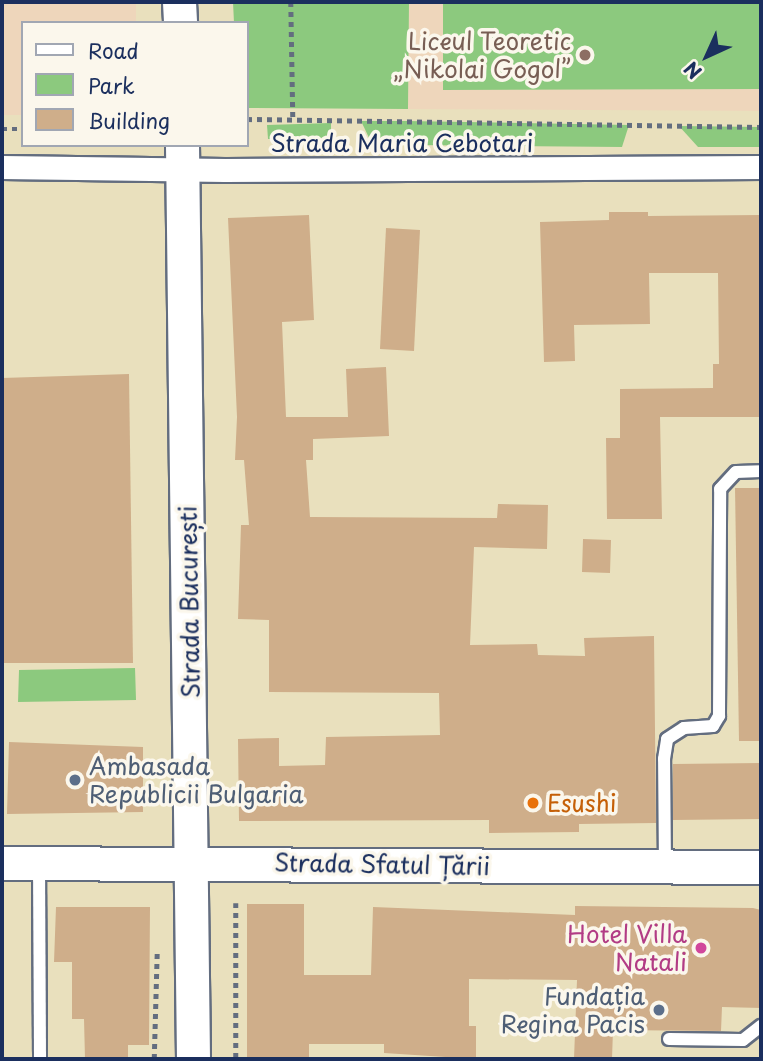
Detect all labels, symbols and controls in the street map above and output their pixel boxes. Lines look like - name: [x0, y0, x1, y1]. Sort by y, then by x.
- legend: [21, 21, 248, 147]
- north arrow: [672, 21, 742, 91]
- place label: Liceul Teoretic „Nikolai Gogol”: [395, 27, 571, 83]
- text: Road: [88, 34, 139, 66]
- marker: Liceul Teoretic „Nikolai Gogol”: [577, 47, 593, 63]
- text: N: [677, 56, 707, 86]
- text: Park: [88, 69, 135, 101]
- text: Building: [88, 104, 170, 136]
- street label: Strada Maria Cebotari: [271, 129, 533, 157]
- street label: Strada București: [173, 505, 205, 699]
- place label: Ambasada Republicii Bulgaria: [89, 752, 302, 808]
- marker: Ambasada Republicii Bulgaria: [67, 772, 83, 788]
- place label: Esushi: [547, 789, 616, 817]
- marker: Esushi: [525, 795, 541, 811]
- street label: Strada Sfatul Țării: [274, 848, 490, 880]
- place label: Hotel Villa Natali: [567, 920, 687, 976]
- marker: Hotel Villa Natali: [693, 940, 709, 956]
- place label: Fundația Regina Pacis: [501, 982, 645, 1038]
- marker: Fundația Regina Pacis: [651, 1002, 667, 1018]

